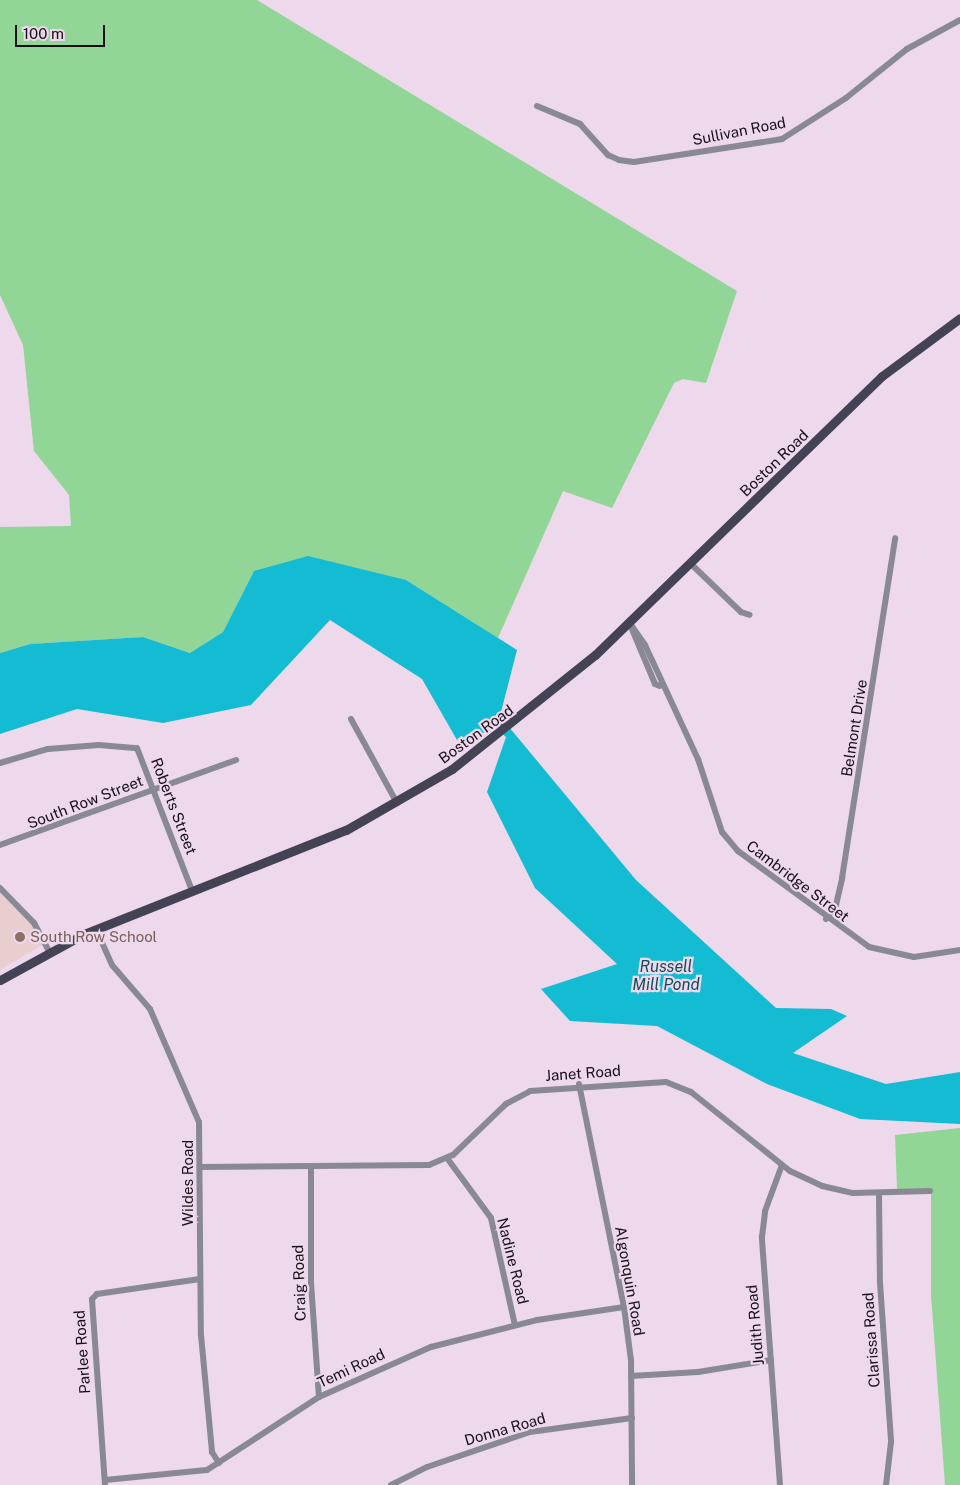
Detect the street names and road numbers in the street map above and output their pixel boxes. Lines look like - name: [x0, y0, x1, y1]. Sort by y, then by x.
- street label: Sullivan Road: [691, 113, 787, 149]
- street label: Boston Road: [736, 426, 812, 500]
- street label: Belmont Drive: [837, 678, 871, 778]
- street label: Boston Road: [435, 701, 517, 767]
- street label: Roberts Street: [147, 755, 201, 857]
- street label: South Row Street: [24, 772, 146, 832]
- street label: Cambridge Street: [743, 837, 853, 925]
- street label: Janet Road: [544, 1061, 622, 1085]
- street label: Wildes Road: [179, 1140, 197, 1226]
- street label: Nadine Road: [494, 1216, 532, 1306]
- street label: Algonquin Road: [612, 1225, 648, 1337]
- street label: Craig Road: [289, 1245, 309, 1321]
- street label: Judith Road: [743, 1284, 767, 1366]
- street label: Clarissa Road: [859, 1292, 883, 1388]
- street label: Parlee Road: [70, 1310, 94, 1394]
- street label: Temi Road: [314, 1345, 388, 1391]
- street label: Donna Road: [462, 1409, 548, 1449]

